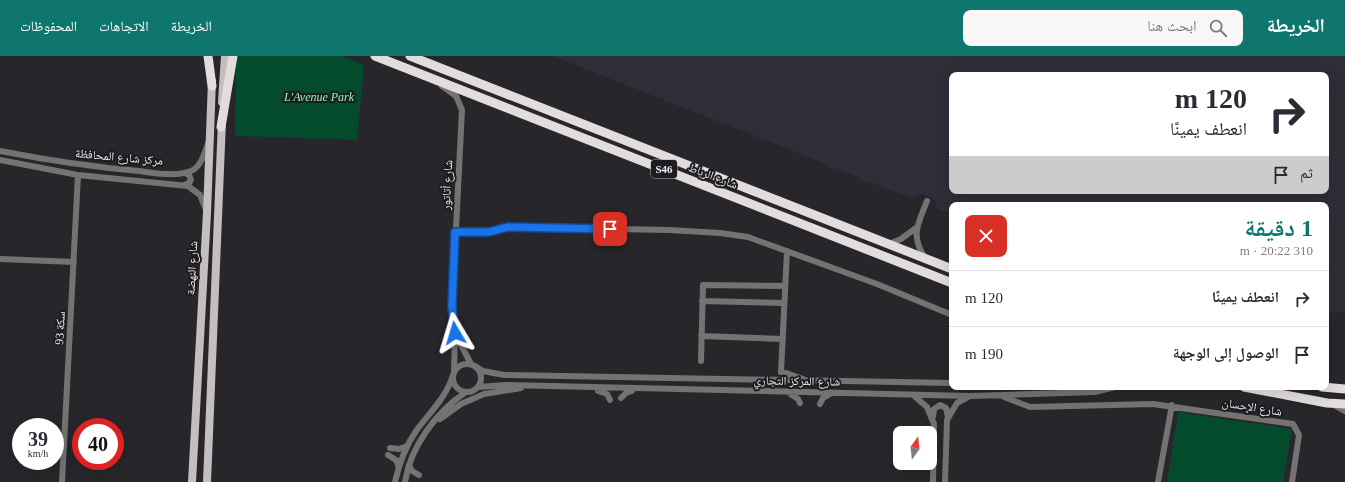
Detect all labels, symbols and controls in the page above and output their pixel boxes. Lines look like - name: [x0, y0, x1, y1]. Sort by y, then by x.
- search box: [963, 10, 1243, 46]
- text: الخريطة: [1267, 15, 1325, 36]
- icon: search: [1207, 17, 1229, 39]
- text: ابحث هنا: [1147, 18, 1197, 34]
- text: المحفوظات: [20, 19, 77, 34]
- text: الاتجاهات: [99, 19, 149, 34]
- text: الخريطة: [171, 19, 212, 34]
- text: 120 m: [1175, 83, 1247, 114]
- icon: right: [1261, 88, 1313, 140]
- park label: L'Avenue Park: [283, 90, 355, 104]
- text: انعطف يمينًا: [1170, 119, 1247, 139]
- street label: مركز شارع المحافظة: [74, 146, 164, 169]
- street label: شارع أتاتور: [439, 159, 456, 211]
- road number: S46: [651, 160, 677, 178]
- street label: شارع الرباط: [686, 160, 740, 193]
- icon: arrive: [1270, 164, 1292, 186]
- text: ثم: [1300, 165, 1313, 181]
- pin: [593, 212, 627, 246]
- button: close: [965, 215, 1007, 257]
- text: 1 دقيقة: [1245, 215, 1313, 241]
- icon: arrive: [599, 218, 621, 240]
- street label: شارع النهضة: [184, 241, 201, 295]
- text: 310 m · 20:22: [1240, 243, 1313, 258]
- icon: right: [1291, 288, 1313, 310]
- text: انعطف يمينًا: [1212, 289, 1279, 305]
- text: 120 m: [965, 290, 1003, 306]
- street label: سكة 93: [52, 311, 68, 345]
- position arrow: [434, 312, 476, 354]
- icon: arrive: [1291, 344, 1313, 366]
- text: الوصول إلى الوجهة: [1173, 345, 1279, 361]
- text: 190 m: [965, 346, 1003, 362]
- street label: شارع المركز التجاري: [754, 373, 841, 392]
- street label: شارع الإحسان: [1221, 395, 1283, 420]
- speed limit sign: 40: [72, 418, 124, 470]
- north arrow: [893, 426, 937, 470]
- map controls: [893, 426, 937, 470]
- text: 39: [28, 428, 48, 450]
- text: km/h: [28, 448, 48, 459]

